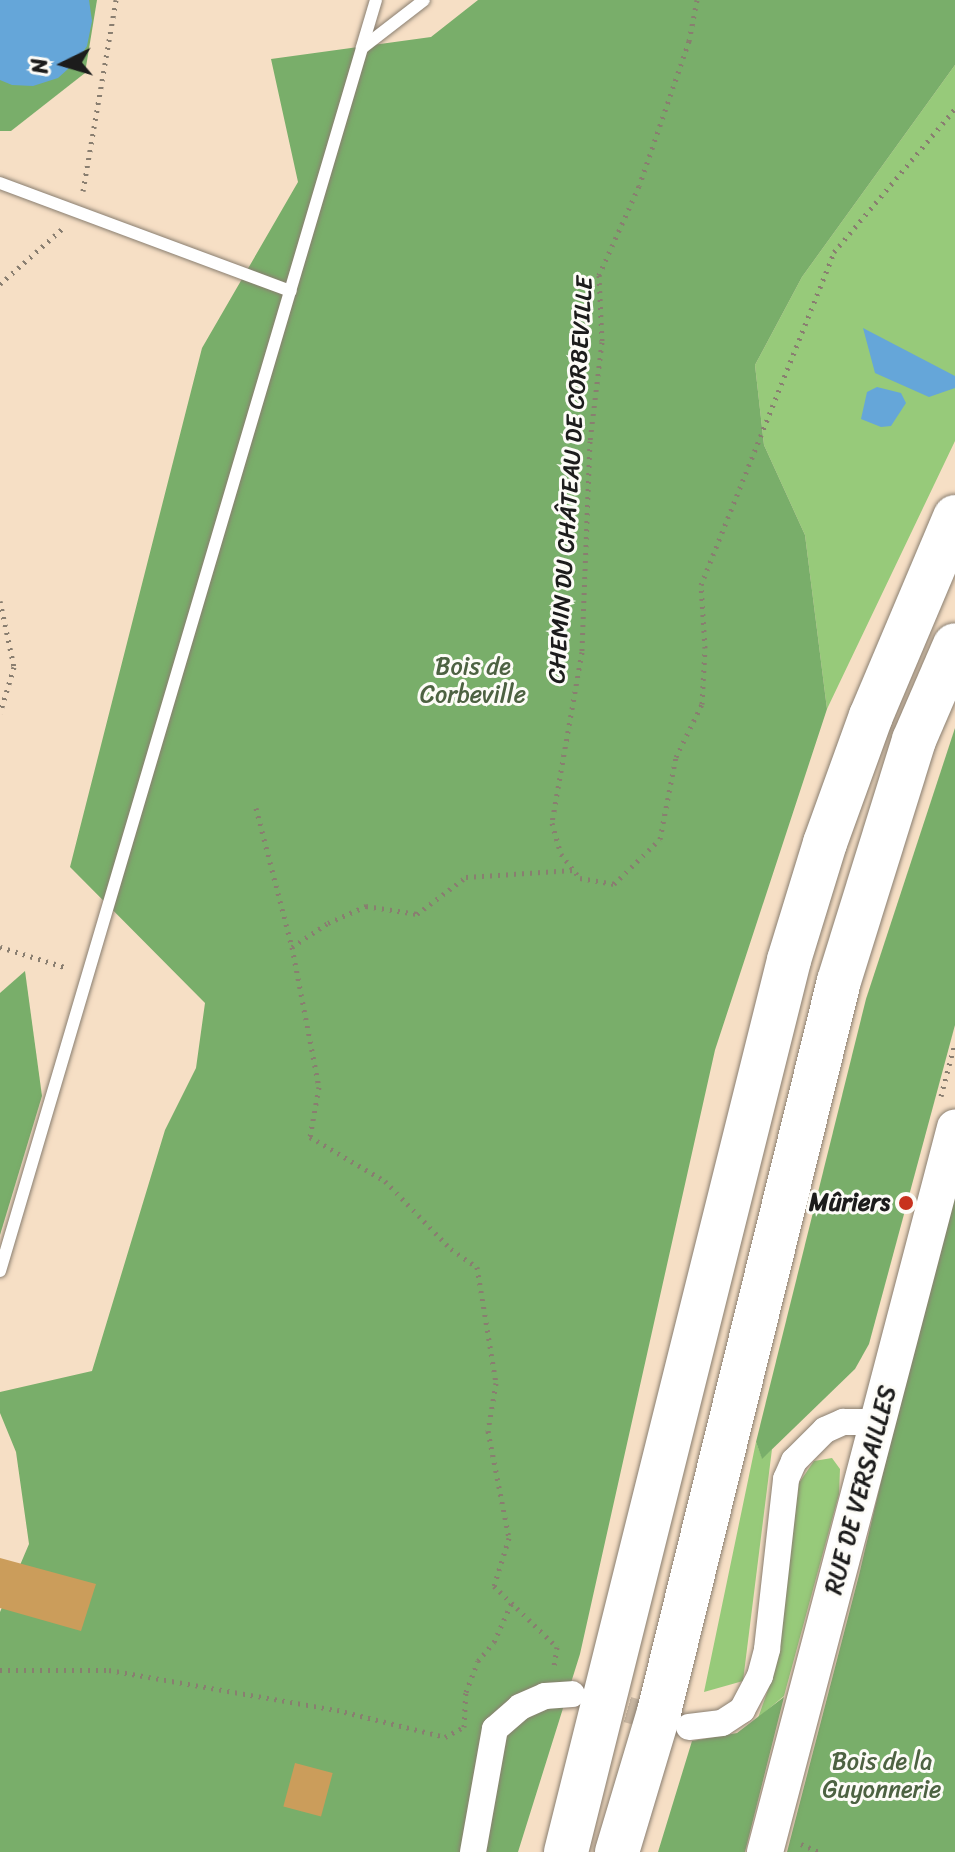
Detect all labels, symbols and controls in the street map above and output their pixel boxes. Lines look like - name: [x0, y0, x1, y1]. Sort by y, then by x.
- north arrow: [24, 24, 104, 104]
- text: N: [20, 57, 60, 75]
- street label: CHEMIN DU CHÂTEAU DE CORBEVILLE: [542, 276, 600, 684]
- park label: Bois de Corbeville: [420, 653, 526, 709]
- place label: Mûriers: [809, 1189, 890, 1217]
- marker: Mûriers: [897, 1194, 915, 1212]
- street label: RUE DE VERSAILLES: [820, 1386, 902, 1594]
- park label: Bois de la Guyonnerie: [823, 1748, 941, 1804]

